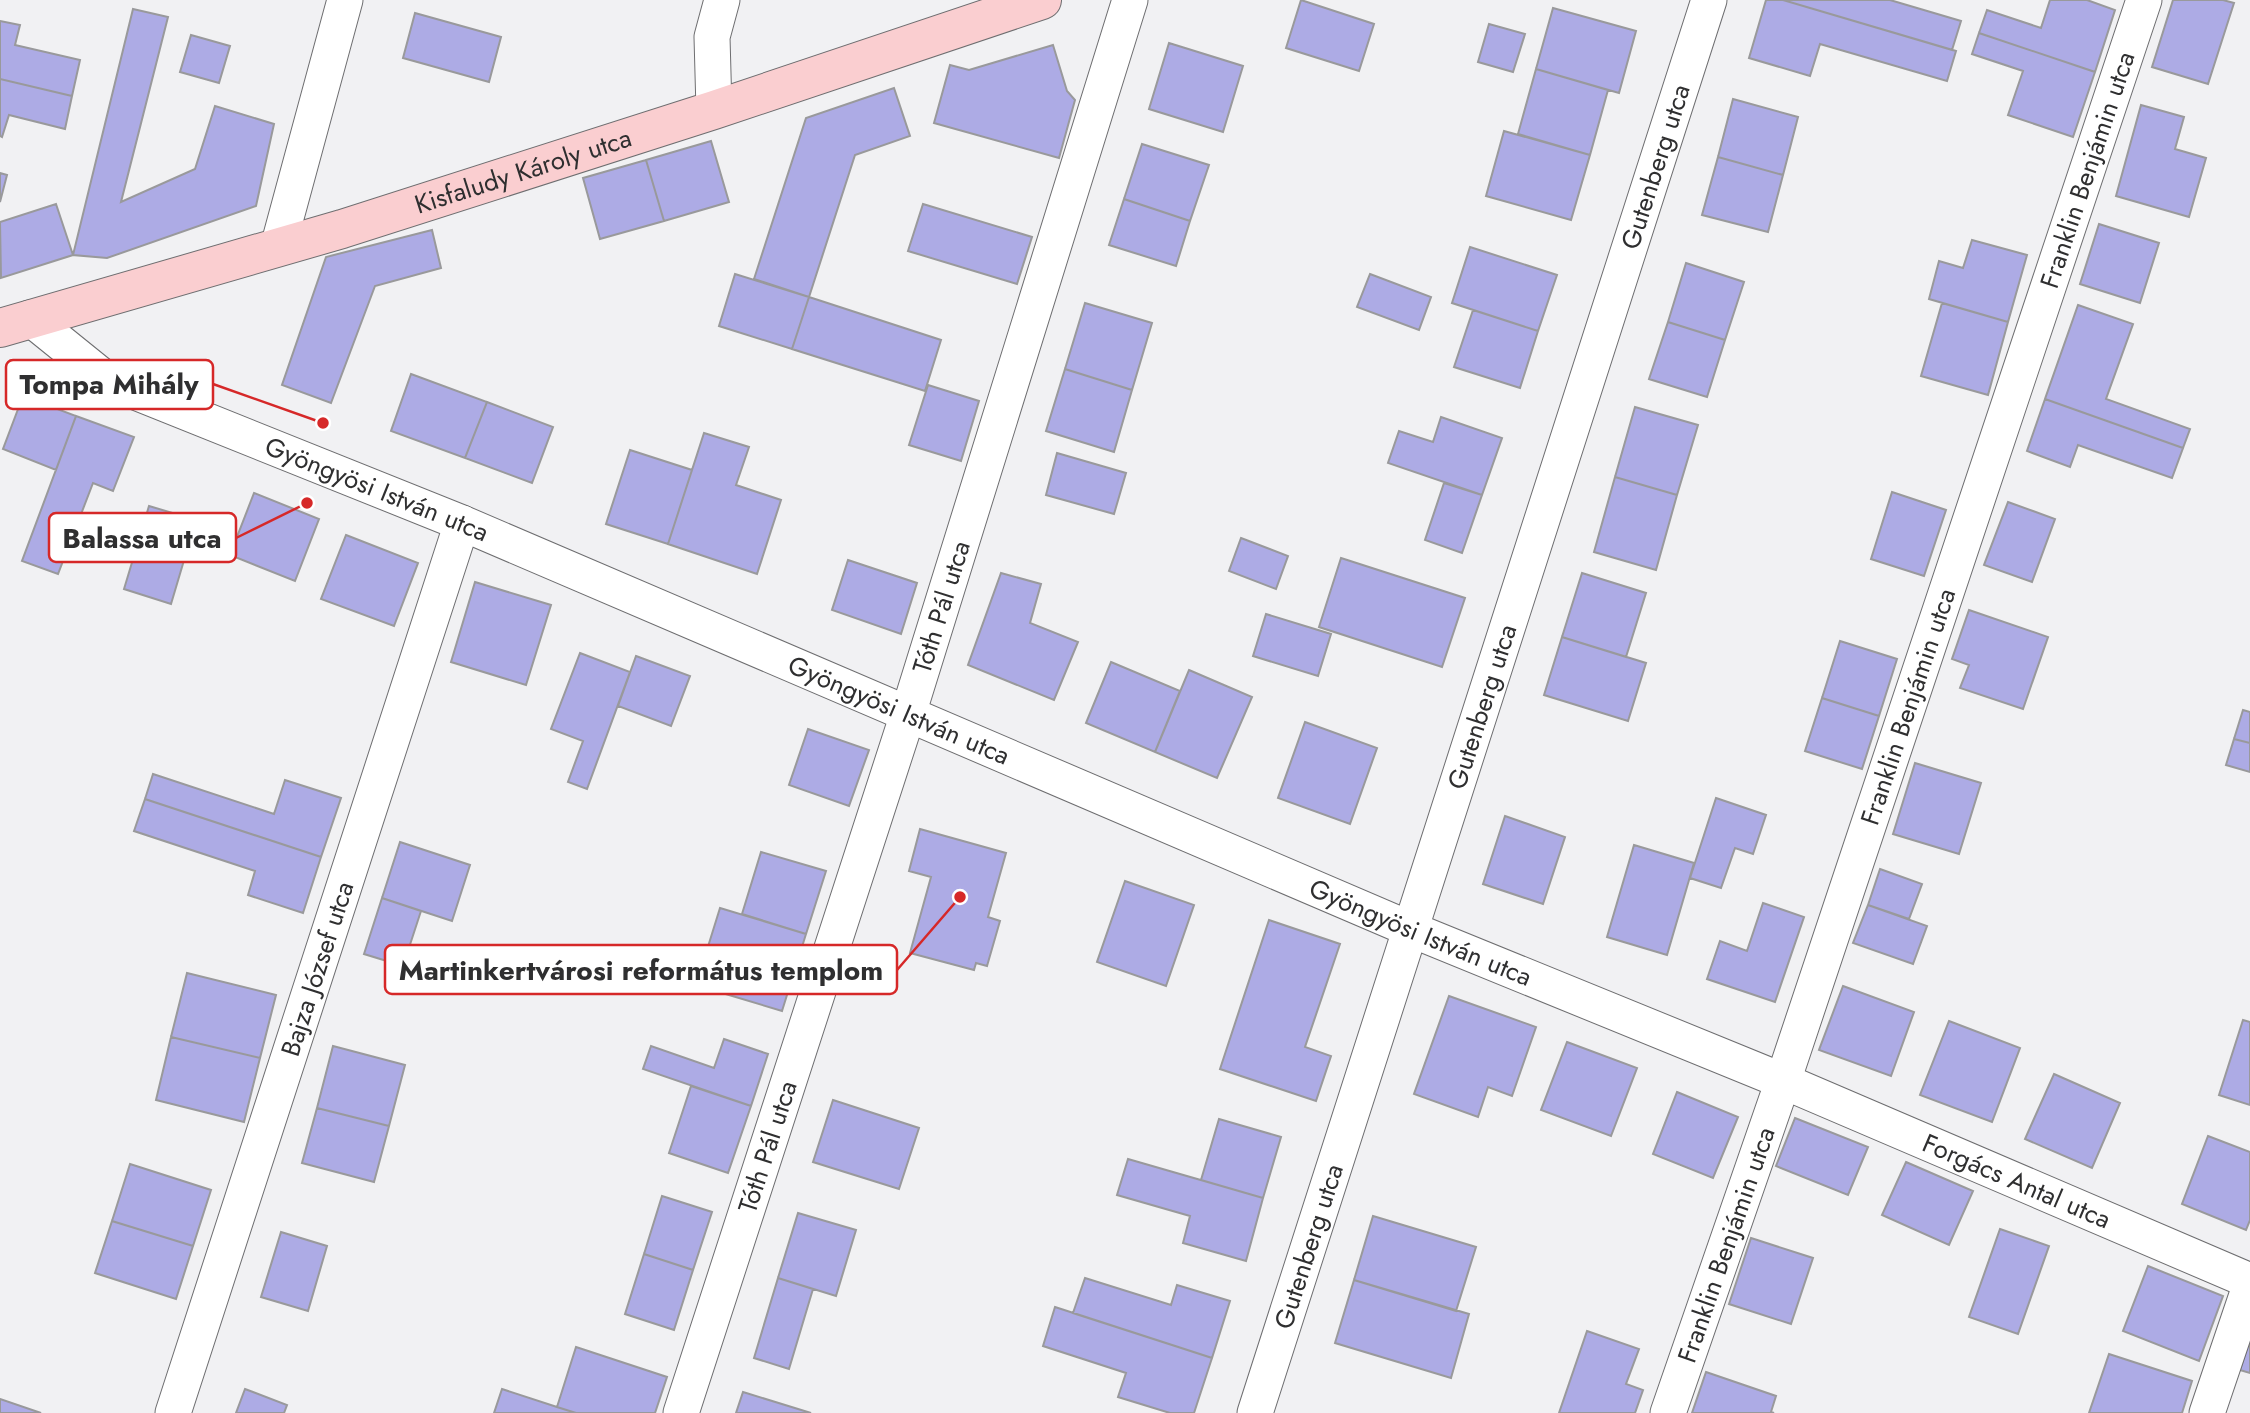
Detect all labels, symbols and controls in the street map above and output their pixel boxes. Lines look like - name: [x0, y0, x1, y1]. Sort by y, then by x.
- street label: Franklin Benjámin utca: [2030, 47, 2144, 293]
- street label: Gutenberg utca: [1611, 79, 1700, 254]
- street label: Kisfaludy Károly utca: [410, 119, 636, 224]
- callout: Tompa Mihály: [6, 360, 213, 409]
- text: Tompa Mihály: [19, 364, 199, 405]
- street label: Gyöngyösi István utca: [259, 427, 495, 551]
- callout: Balassa utca: [49, 513, 236, 562]
- text: Balassa utca: [62, 518, 222, 559]
- street label: Tóth Pál utca: [903, 536, 980, 678]
- street label: Franklin Benjámin utca: [1851, 583, 1965, 830]
- street label: Gutenberg utca: [1438, 619, 1526, 794]
- street label: Gyöngyösi István utca: [782, 646, 1016, 774]
- street label: Gyöngyösi István utca: [1303, 869, 1538, 996]
- street label: Bajza József utca: [271, 876, 363, 1061]
- callout: Martinkertvárosi református templom: [385, 945, 897, 994]
- text: Martinkertvárosi református templom: [399, 950, 883, 991]
- street label: Tóth Pál utca: [728, 1076, 807, 1218]
- street label: Franklin Benjámin utca: [1668, 1122, 1785, 1368]
- street label: Forgács Antal utca: [1917, 1124, 2117, 1238]
- street label: Gutenberg utca: [1264, 1159, 1353, 1334]

